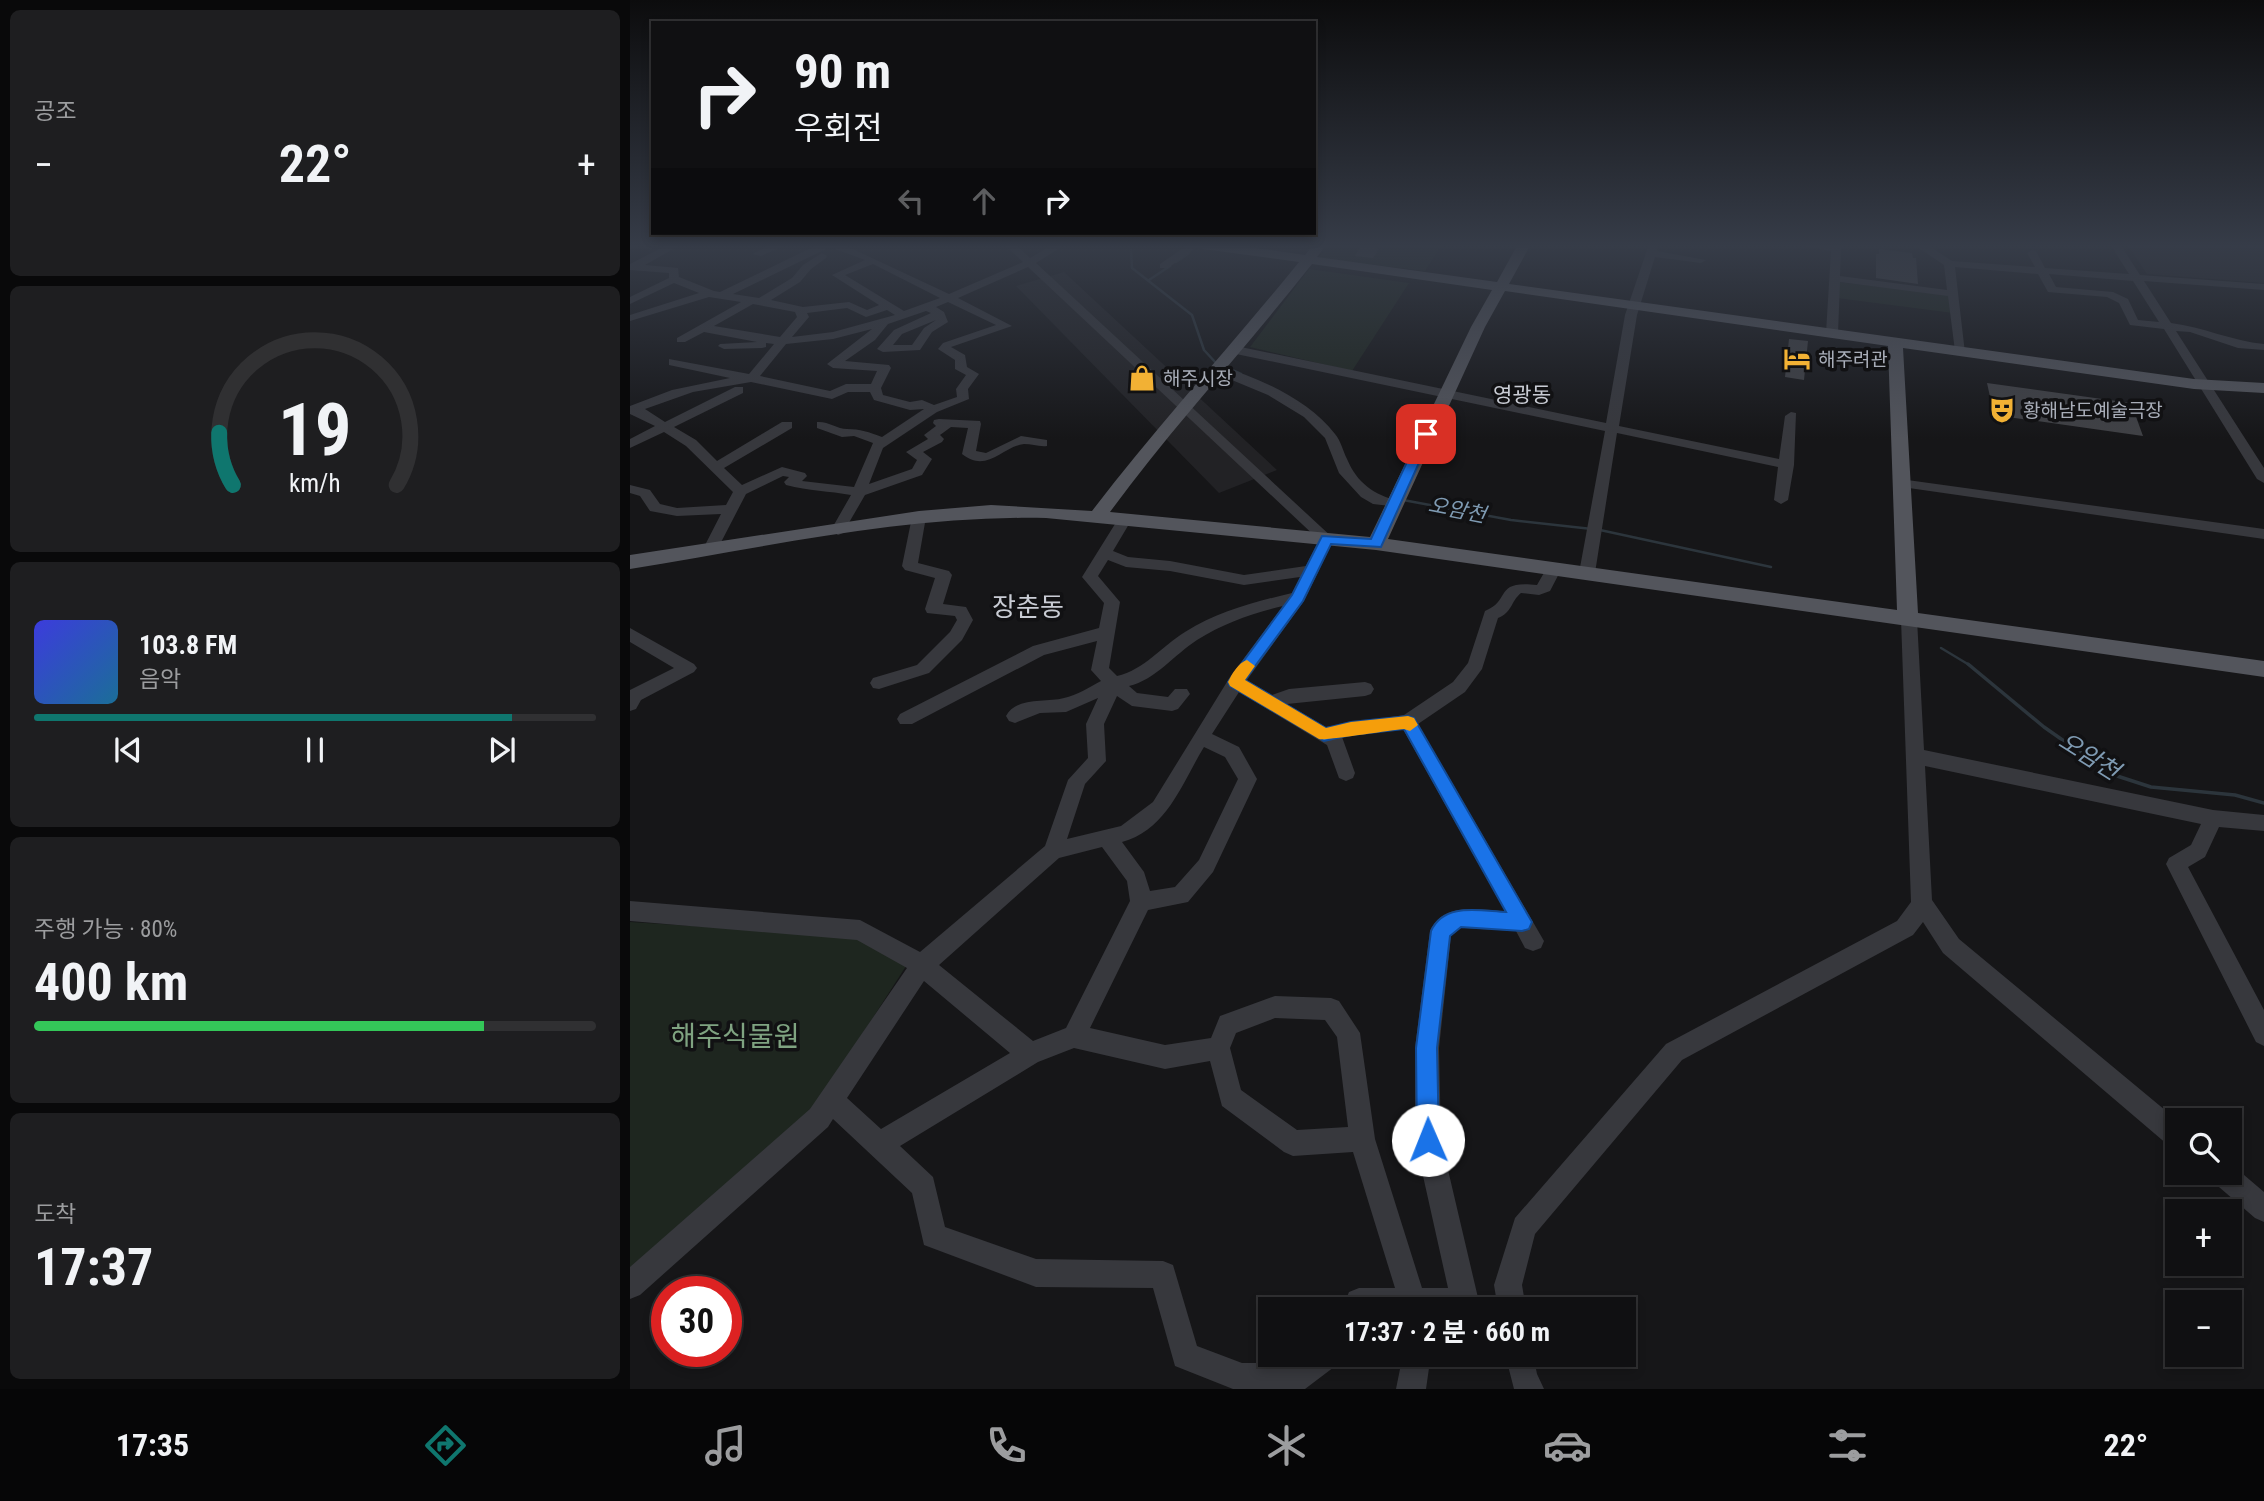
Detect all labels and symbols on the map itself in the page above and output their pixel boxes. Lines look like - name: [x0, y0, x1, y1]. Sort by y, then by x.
- hotel icon: 해주려관: [1782, 344, 1812, 374]
- place label: 해주려관: [1818, 348, 1888, 371]
- shop icon: 해주시장: [1127, 363, 1157, 393]
- place label: 해주시장: [1163, 367, 1233, 390]
- district label: 영광동: [1493, 383, 1551, 407]
- theatre icon: 황해남도예술극장: [1987, 395, 2017, 425]
- place label: 황해남도예술극장: [2023, 399, 2163, 422]
- pin: [1396, 404, 1456, 464]
- water label: 오암천: [1426, 493, 1490, 528]
- district label: 장춘동: [992, 592, 1064, 622]
- water label: 오암천: [2053, 727, 2127, 787]
- park label: 해주식물원: [671, 1020, 799, 1053]
- position arrow: [1391, 1103, 1465, 1177]
- speed limit sign: 30: [651, 1276, 742, 1367]

